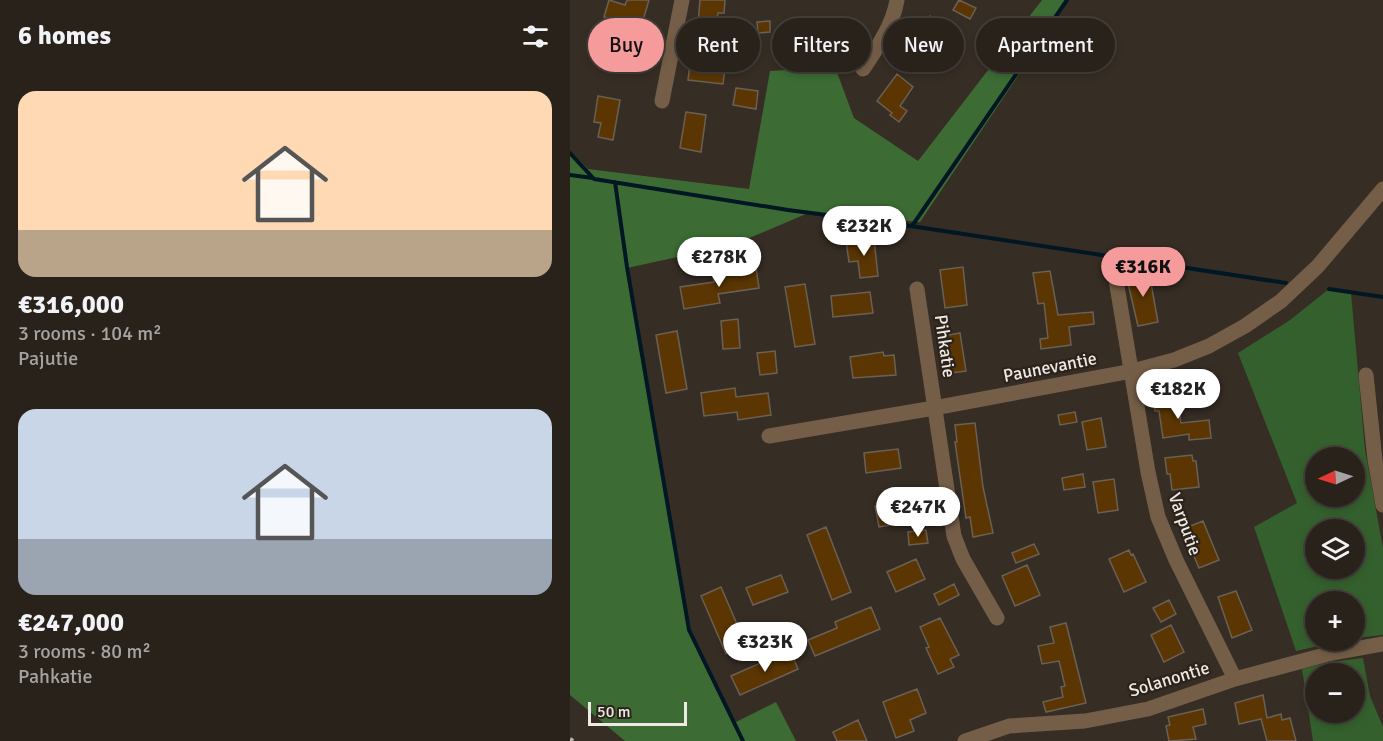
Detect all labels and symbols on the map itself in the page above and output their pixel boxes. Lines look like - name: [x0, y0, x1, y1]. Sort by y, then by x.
- pin: €232K: [822, 206, 906, 257]
- pin: €278K: [677, 237, 761, 288]
- pin: €316K: [1101, 247, 1185, 298]
- street label: Pihkatie: [930, 313, 960, 379]
- street label: Paunevantie: [1001, 347, 1099, 387]
- pin: €182K: [1136, 369, 1220, 420]
- north arrow: [1305, 447, 1365, 507]
- pin: €247K: [876, 487, 960, 538]
- street label: Varputie: [1164, 490, 1206, 558]
- pin: €323K: [723, 622, 807, 673]
- street label: Solanontie: [1126, 656, 1212, 702]
- scale bar: [588, 699, 687, 726]

